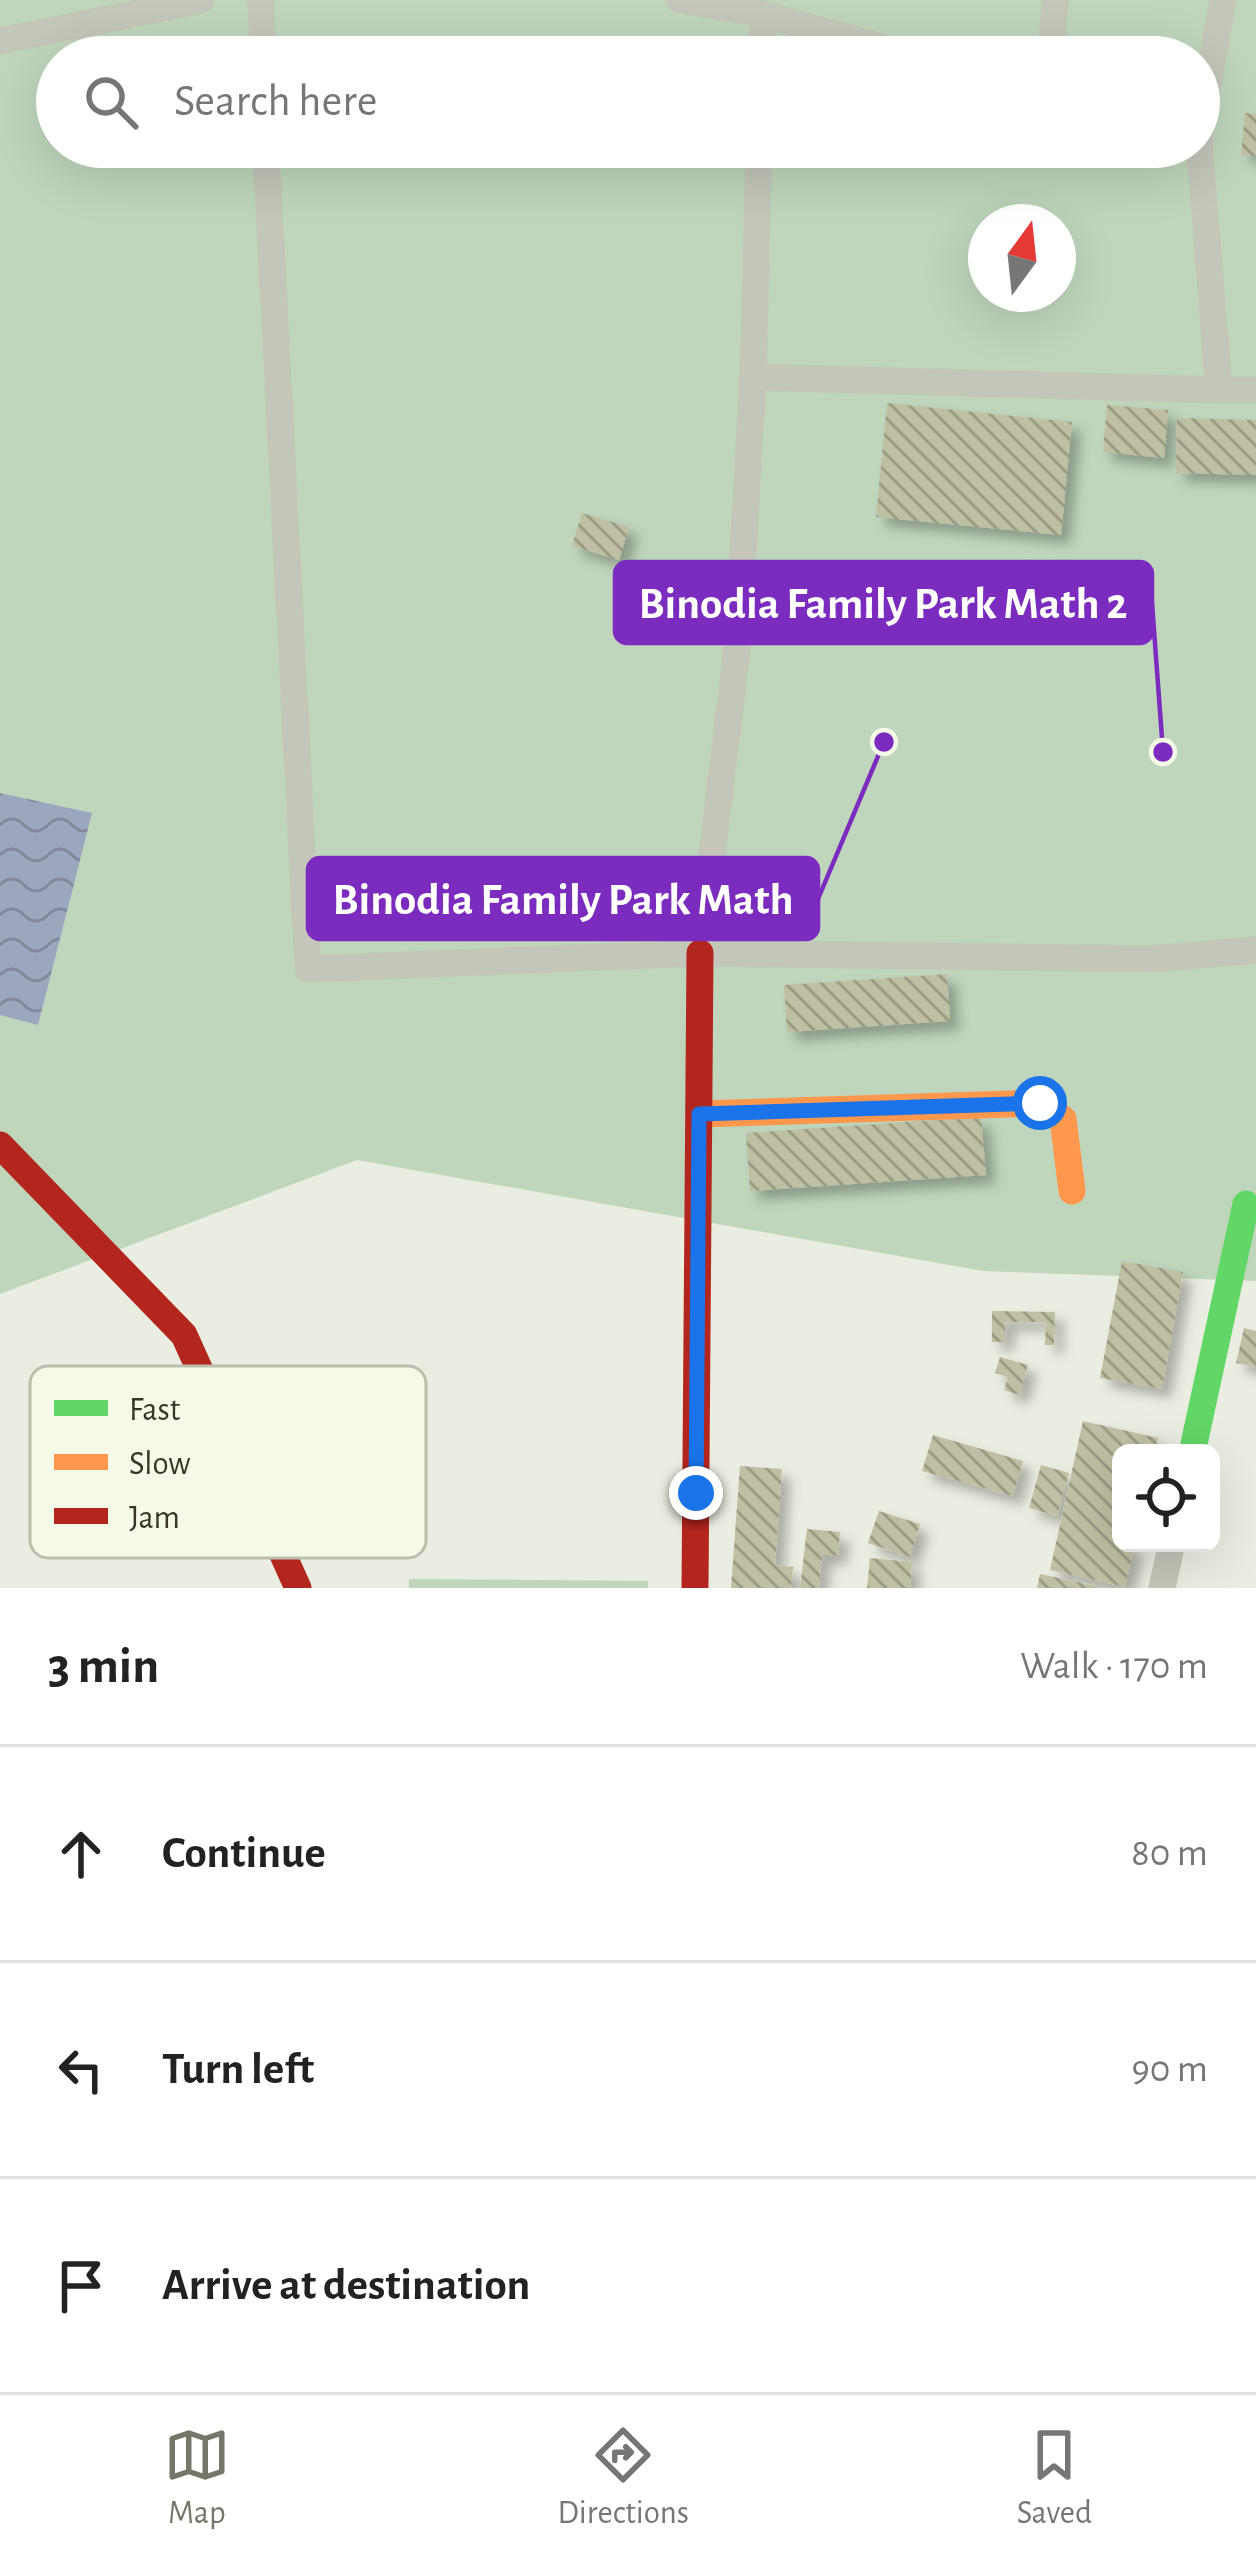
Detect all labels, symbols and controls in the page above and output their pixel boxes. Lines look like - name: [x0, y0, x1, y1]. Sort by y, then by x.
- search box: [36, 36, 1220, 168]
- icon: search: [78, 69, 144, 135]
- text: Search here: [174, 79, 377, 124]
- north arrow: [968, 204, 1076, 312]
- callout: Binodia Family Park Math 2: [615, 562, 1152, 643]
- text: Binodia Family Park Math 2: [638, 582, 1128, 627]
- callout: Binodia Family Park Math: [308, 858, 818, 939]
- text: Binodia Family Park Math: [332, 878, 794, 923]
- route start: [1013, 1076, 1067, 1130]
- legend: [30, 1366, 426, 1558]
- text: Fast: [129, 1394, 181, 1427]
- map controls: [1112, 1444, 1220, 1552]
- button: locate: [1112, 1444, 1220, 1552]
- text: Slow: [129, 1448, 190, 1481]
- route end: [669, 1466, 723, 1520]
- text: Jam: [129, 1502, 180, 1535]
- text: 3 min: [48, 1641, 159, 1692]
- text: Walk · 170 m: [1020, 1647, 1208, 1686]
- icon: ahead: [48, 1821, 114, 1887]
- text: Continue: [162, 1831, 326, 1876]
- text: 80 m: [1131, 1834, 1208, 1873]
- icon: left: [48, 2037, 114, 2103]
- text: Turn left: [162, 2047, 314, 2092]
- text: 90 m: [1131, 2050, 1208, 2089]
- icon: arrive: [48, 2253, 114, 2319]
- text: Arrive at destination: [162, 2263, 530, 2308]
- tab: Map: [164, 2422, 230, 2534]
- tab: Directions: [557, 2422, 689, 2534]
- tab: Saved: [1017, 2422, 1092, 2534]

